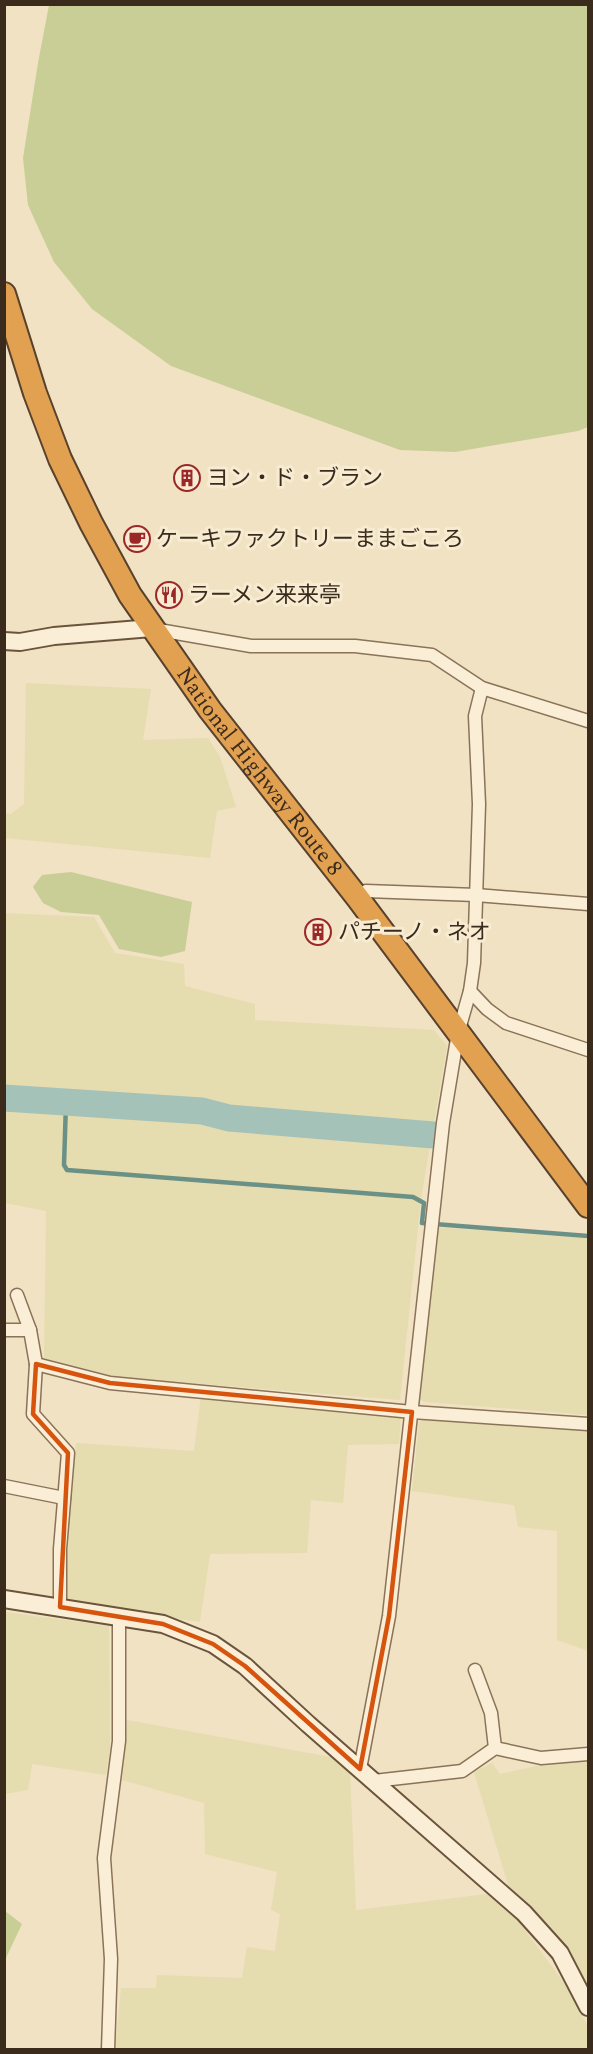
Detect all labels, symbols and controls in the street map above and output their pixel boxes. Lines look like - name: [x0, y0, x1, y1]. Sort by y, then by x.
- place label: ヨン・ド・ブラン: [207, 462, 383, 495]
- building icon: ヨン・ド・ブラン: [172, 463, 202, 493]
- place label: ケーキファクトリーままごころ: [156, 523, 464, 556]
- cafe icon: ケーキファクトリーままごころ: [122, 524, 152, 554]
- place label: ラーメン来来亭: [188, 579, 341, 612]
- restaurant icon: ラーメン来来亭: [154, 580, 184, 610]
- street label: National Highway Route 8: [168, 660, 351, 883]
- place label: パチーノ・ネオ: [338, 916, 491, 949]
- building icon: パチーノ・ネオ: [303, 917, 333, 947]

